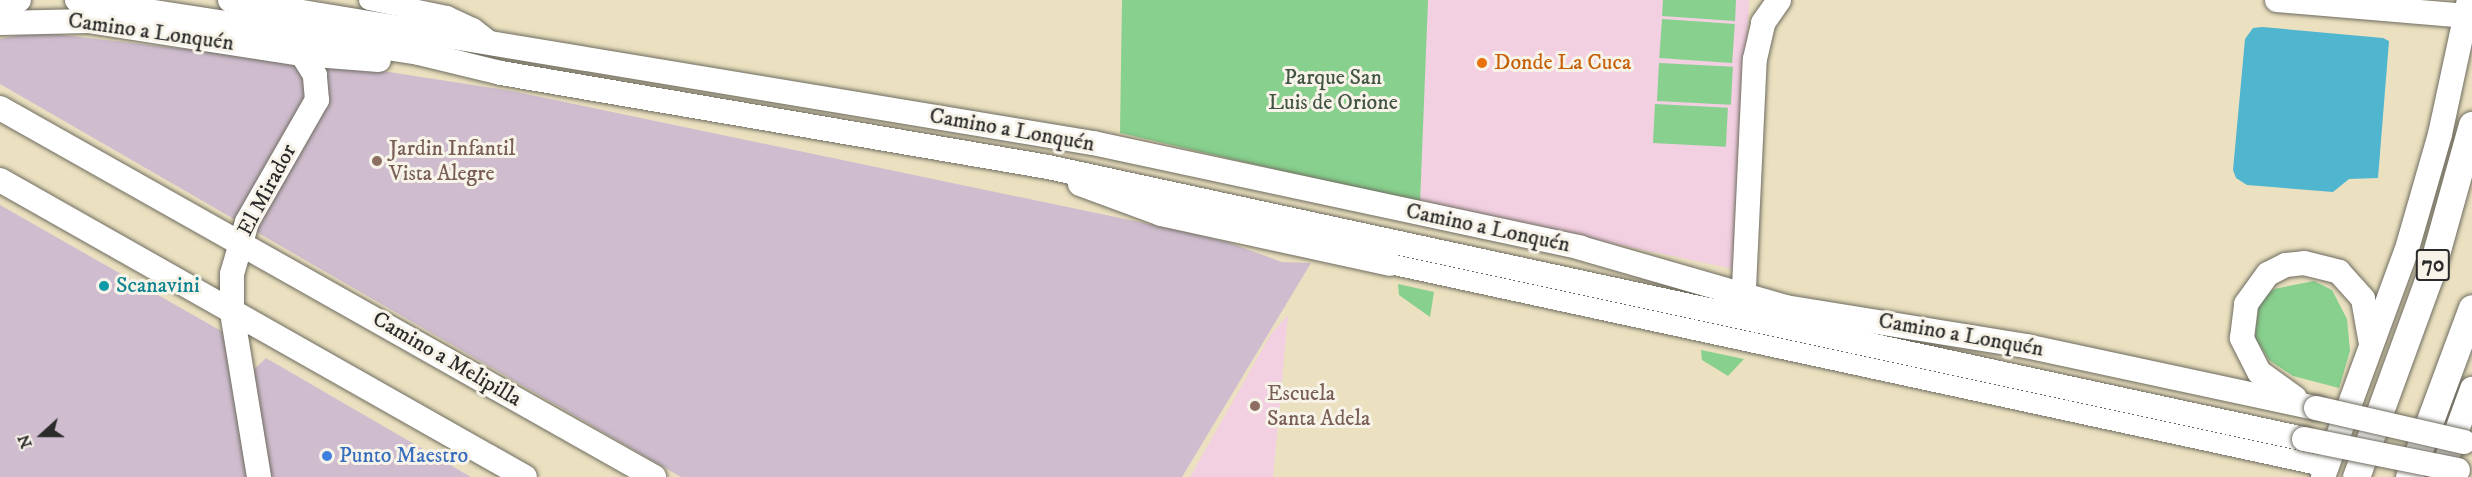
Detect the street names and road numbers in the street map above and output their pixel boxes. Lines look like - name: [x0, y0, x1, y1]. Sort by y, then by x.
- street label: Camino a Lonquén: [66, 7, 236, 57]
- street label: Camino a Lonquén: [927, 102, 1097, 158]
- street label: El Mirador: [232, 140, 302, 240]
- street label: Camino a Lonquén: [1404, 198, 1572, 258]
- road number: 70: [2415, 247, 2451, 283]
- street label: Camino a Melipilla: [368, 306, 526, 412]
- street label: Camino a Lonquén: [1876, 307, 2046, 363]

